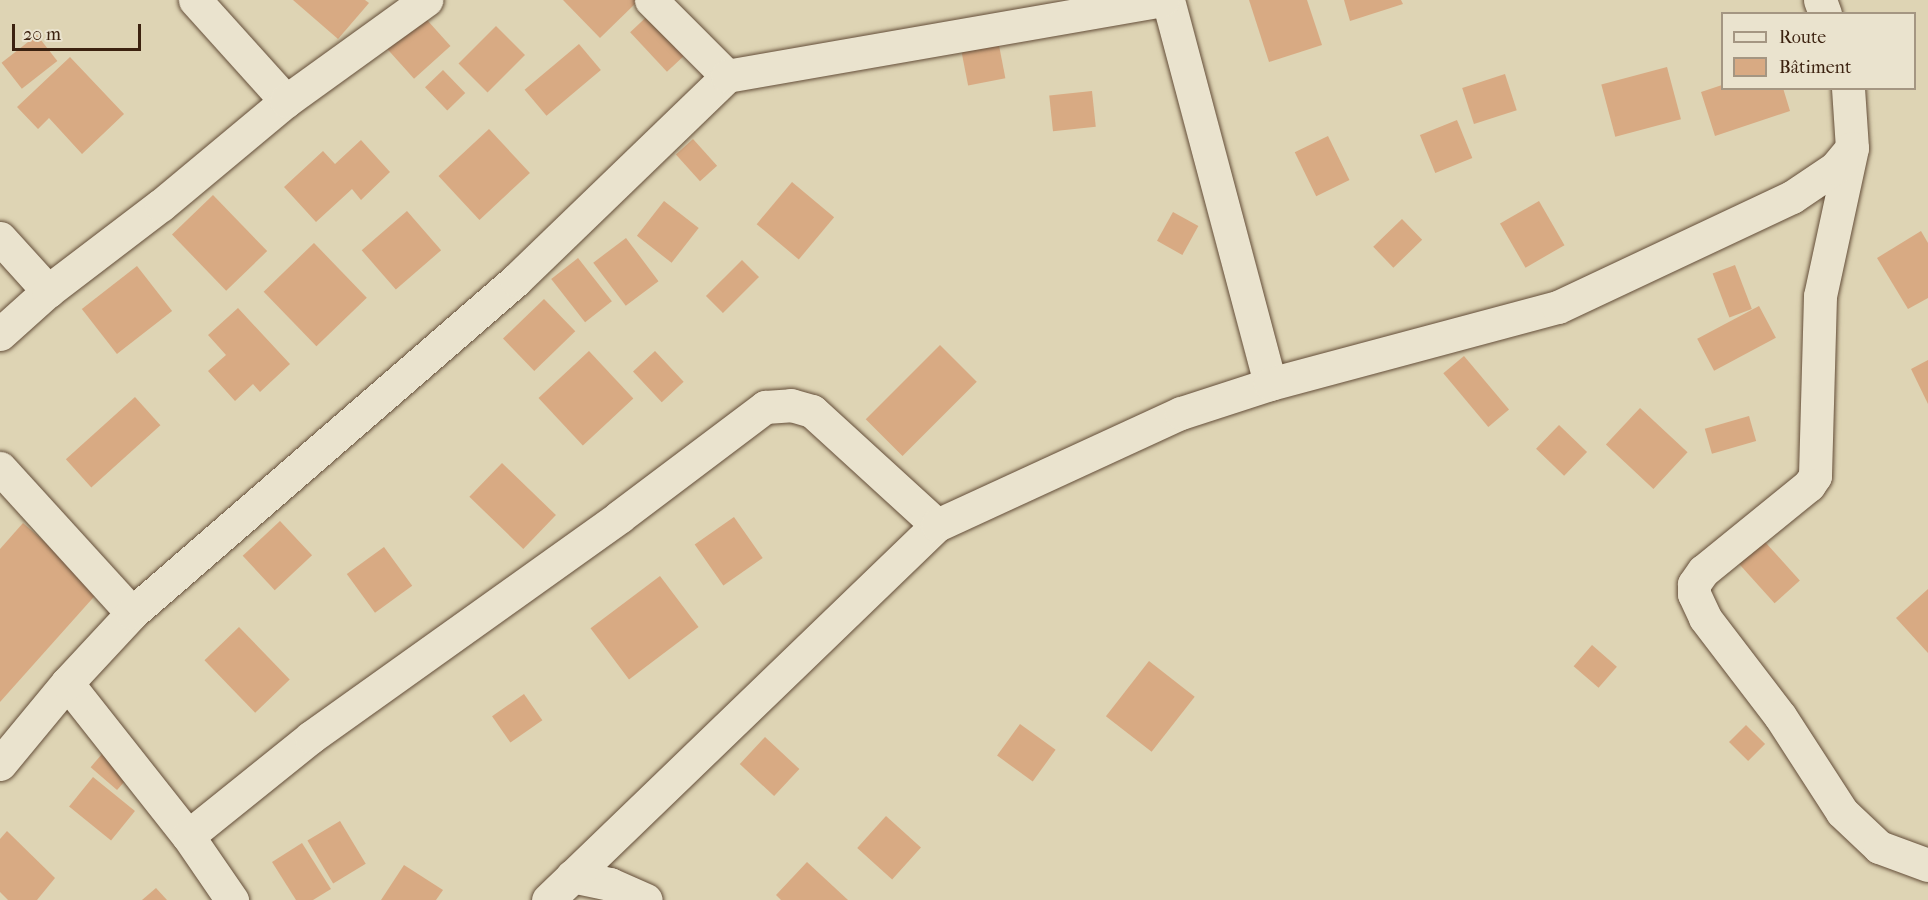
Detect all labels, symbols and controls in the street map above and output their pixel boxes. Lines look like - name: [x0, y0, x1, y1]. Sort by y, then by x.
- scale bar: [15, 12, 144, 50]
- legend: [1721, 12, 1916, 90]
- text: 20 m: [23, 24, 61, 45]
- text: Route: [1779, 27, 1826, 48]
- text: Bâtiment: [1779, 57, 1851, 78]

